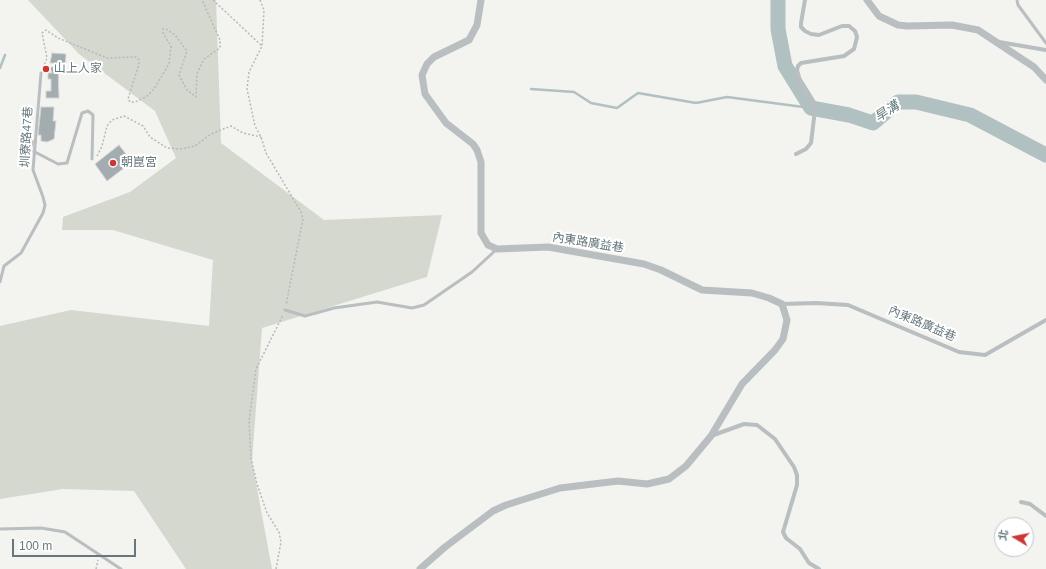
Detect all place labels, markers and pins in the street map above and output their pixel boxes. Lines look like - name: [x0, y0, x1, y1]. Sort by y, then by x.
- place label: 山上人家: [54, 62, 102, 76]
- marker: 山上人家: [41, 64, 51, 74]
- place label: 朝崑宮: [121, 156, 157, 170]
- marker: 朝崑宮: [108, 158, 118, 168]

